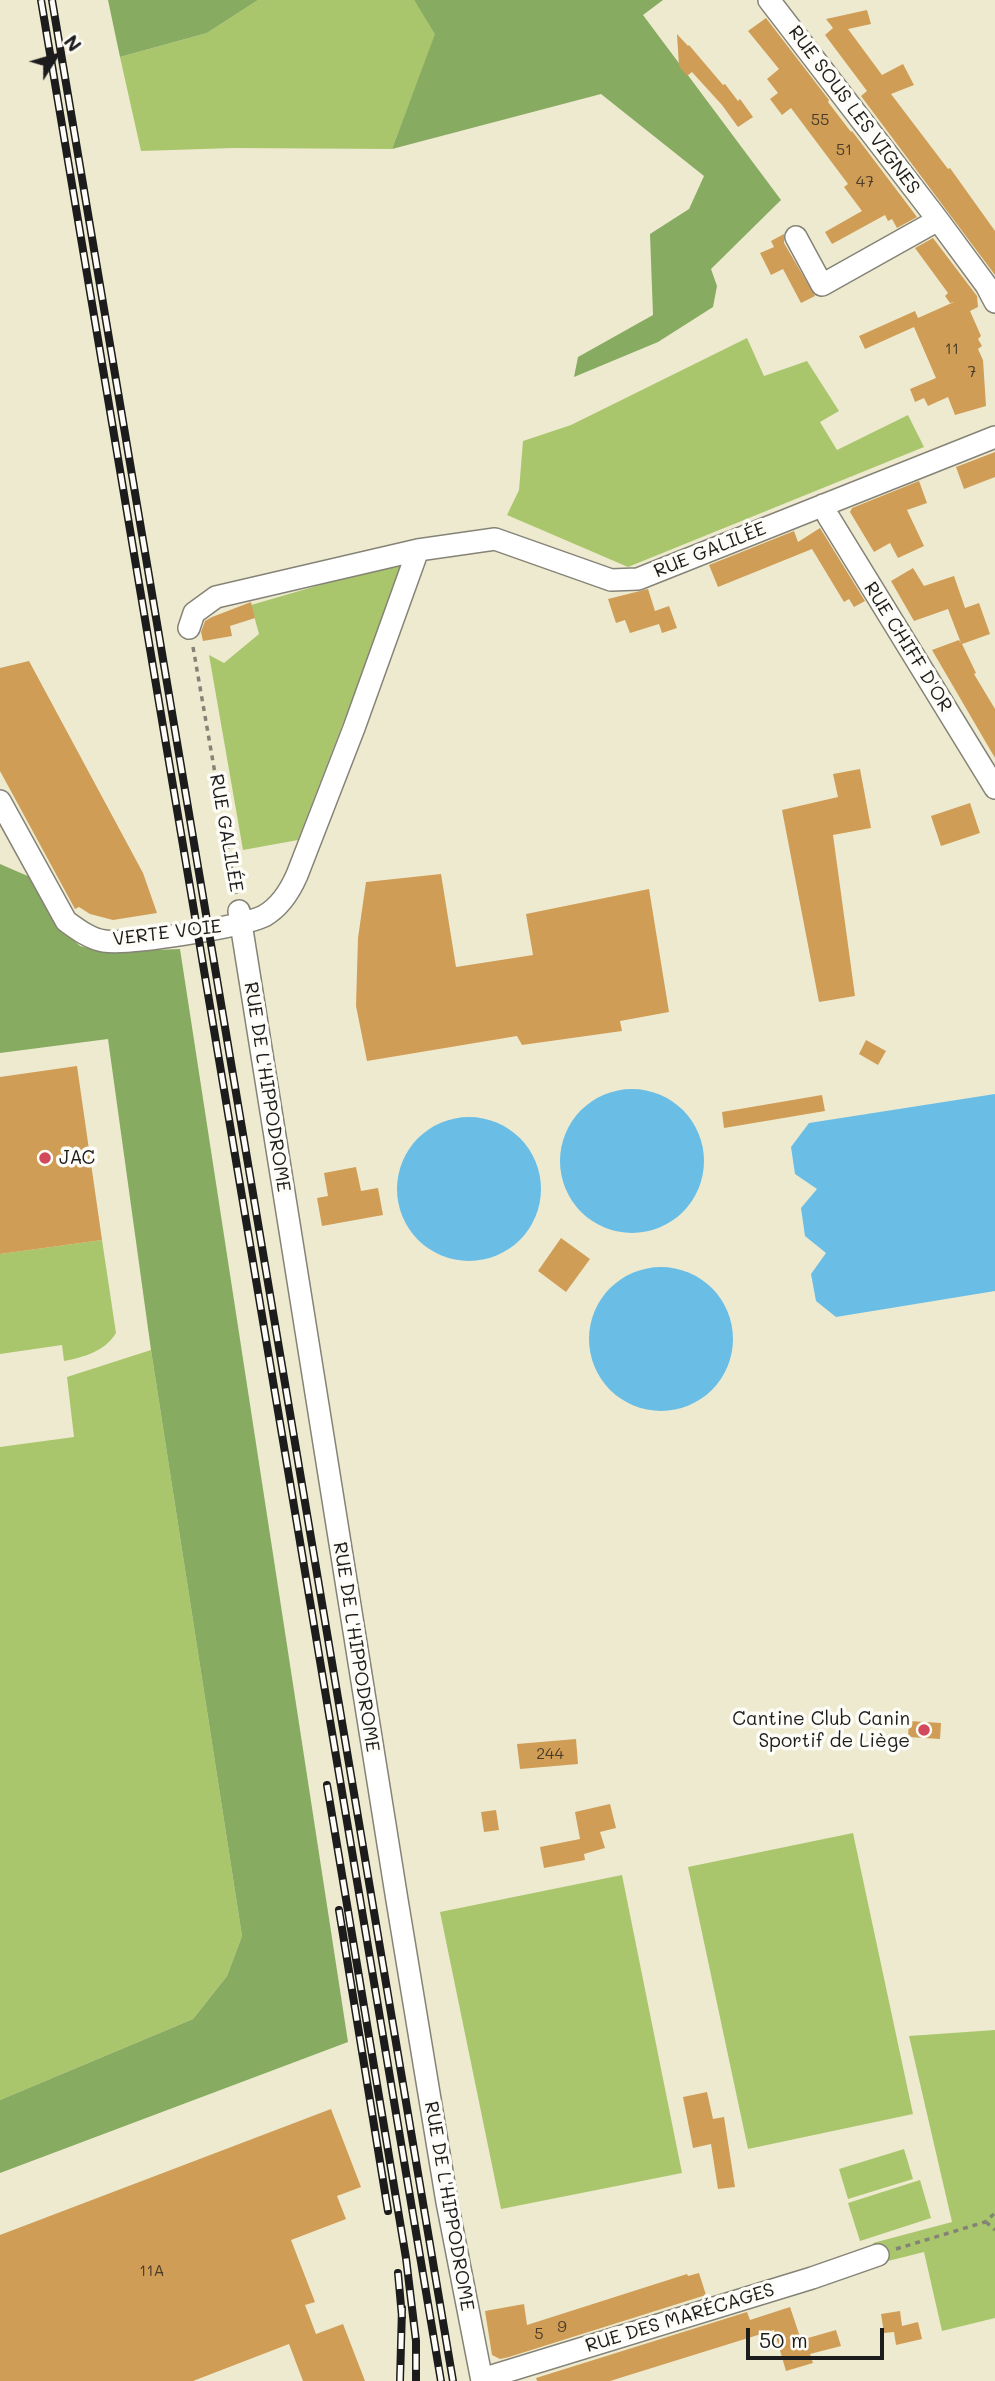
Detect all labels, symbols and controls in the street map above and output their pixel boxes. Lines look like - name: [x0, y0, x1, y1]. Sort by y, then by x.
- north arrow: [21, 21, 91, 91]
- street label: RUE SOUS LES VIGNES: [783, 21, 925, 199]
- text: N: [59, 30, 87, 56]
- house number: 55: [811, 110, 829, 130]
- house number: 51: [836, 140, 852, 160]
- house number: 47: [856, 172, 874, 192]
- house number: 11: [945, 339, 959, 359]
- house number: 7: [968, 362, 976, 382]
- street label: RUE GALILÉE: [651, 517, 769, 583]
- street label: RUE CHIFF D'OR: [859, 578, 957, 716]
- street label: RUE GALILÉE: [204, 772, 248, 894]
- street label: VERTE VOIE: [111, 915, 223, 951]
- street label: RUE DE L'HIPPODROME: [239, 980, 295, 1194]
- place label: JAC: [59, 1147, 95, 1169]
- marker: JAC: [37, 1150, 53, 1166]
- street label: RUE DE L'HIPPODROME: [328, 1540, 384, 1754]
- place label: Cantine Club Canin Sportif de Liège: [732, 1708, 910, 1752]
- marker: Cantine Club Canin Sportif de Liège: [916, 1722, 932, 1738]
- house number: 244: [536, 1744, 564, 1764]
- street label: RUE DE L'HIPPODROME: [419, 2099, 479, 2313]
- house number: 11A: [139, 2261, 165, 2281]
- street label: RUE DES MARÉCAGES: [583, 2278, 777, 2358]
- scale bar: [750, 2314, 888, 2358]
- house number: 9: [557, 2317, 567, 2337]
- house number: 5: [534, 2324, 544, 2344]
- text: 50 m: [759, 2326, 808, 2353]

